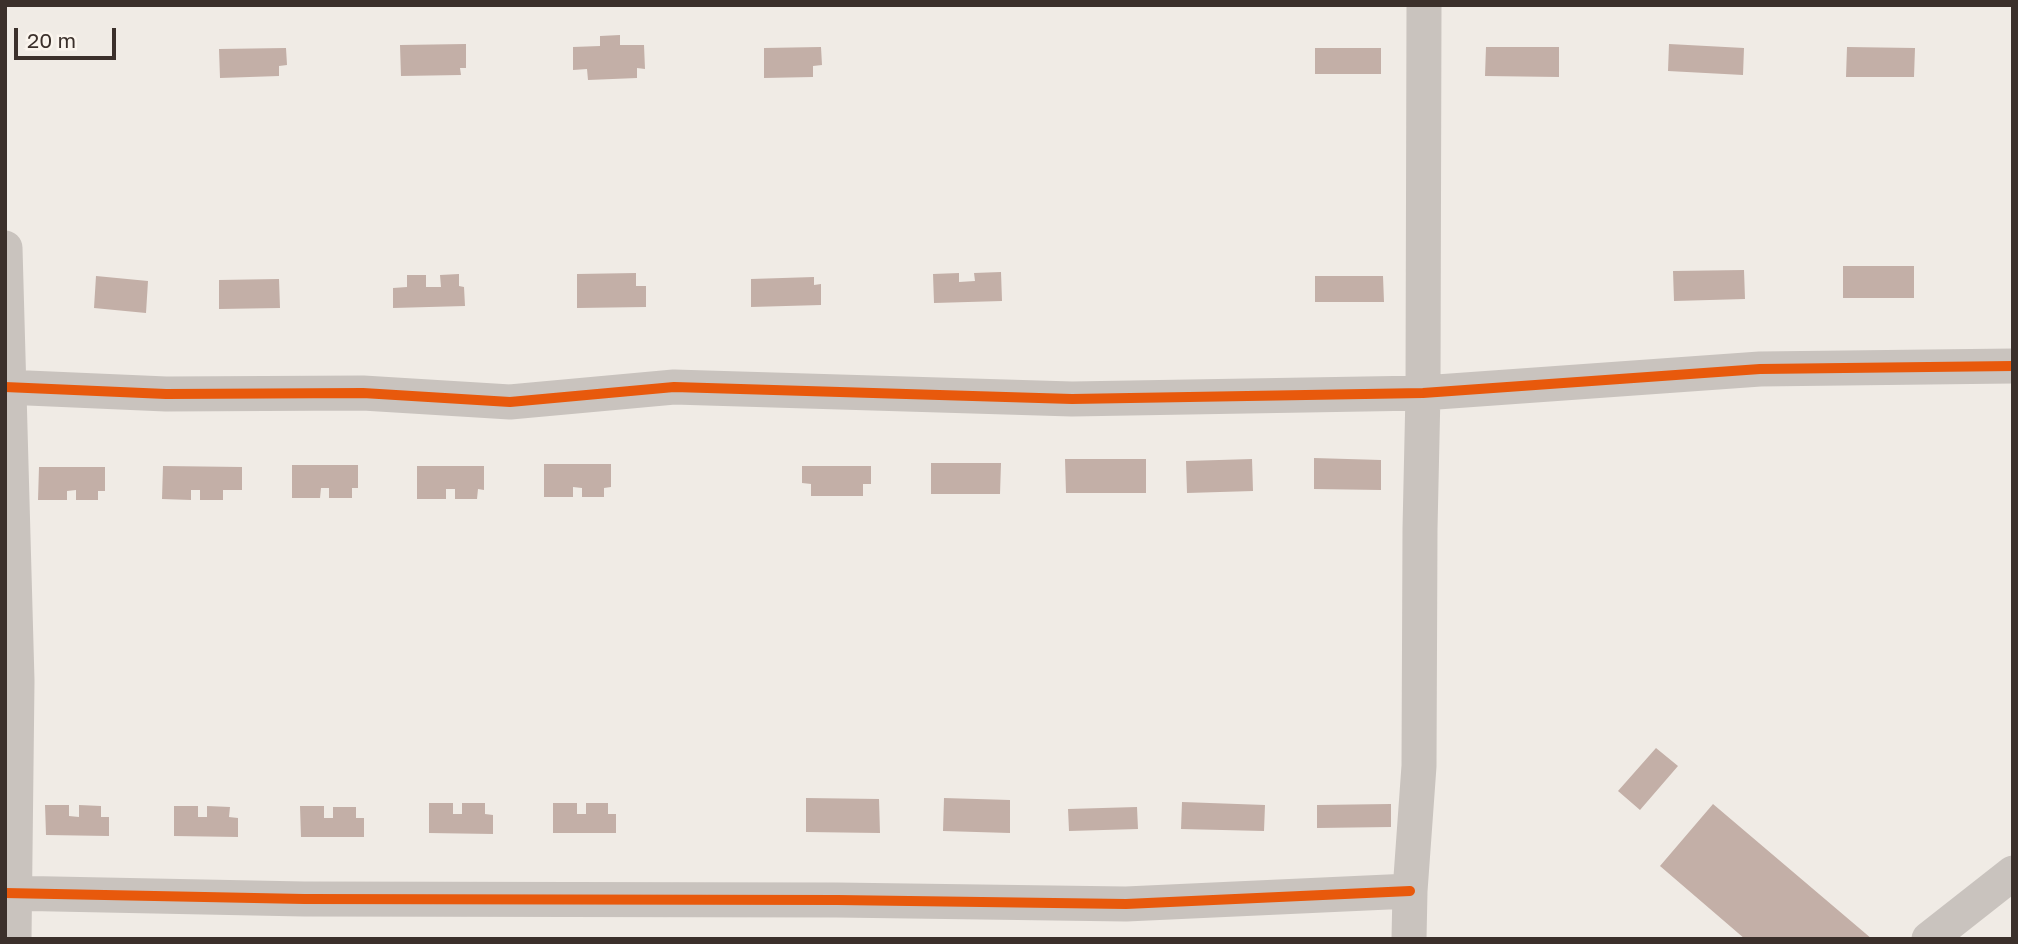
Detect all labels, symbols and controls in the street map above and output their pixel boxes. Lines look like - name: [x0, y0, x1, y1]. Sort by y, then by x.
- scale bar: [18, 14, 119, 58]
- text: 20 m: [27, 27, 76, 53]

